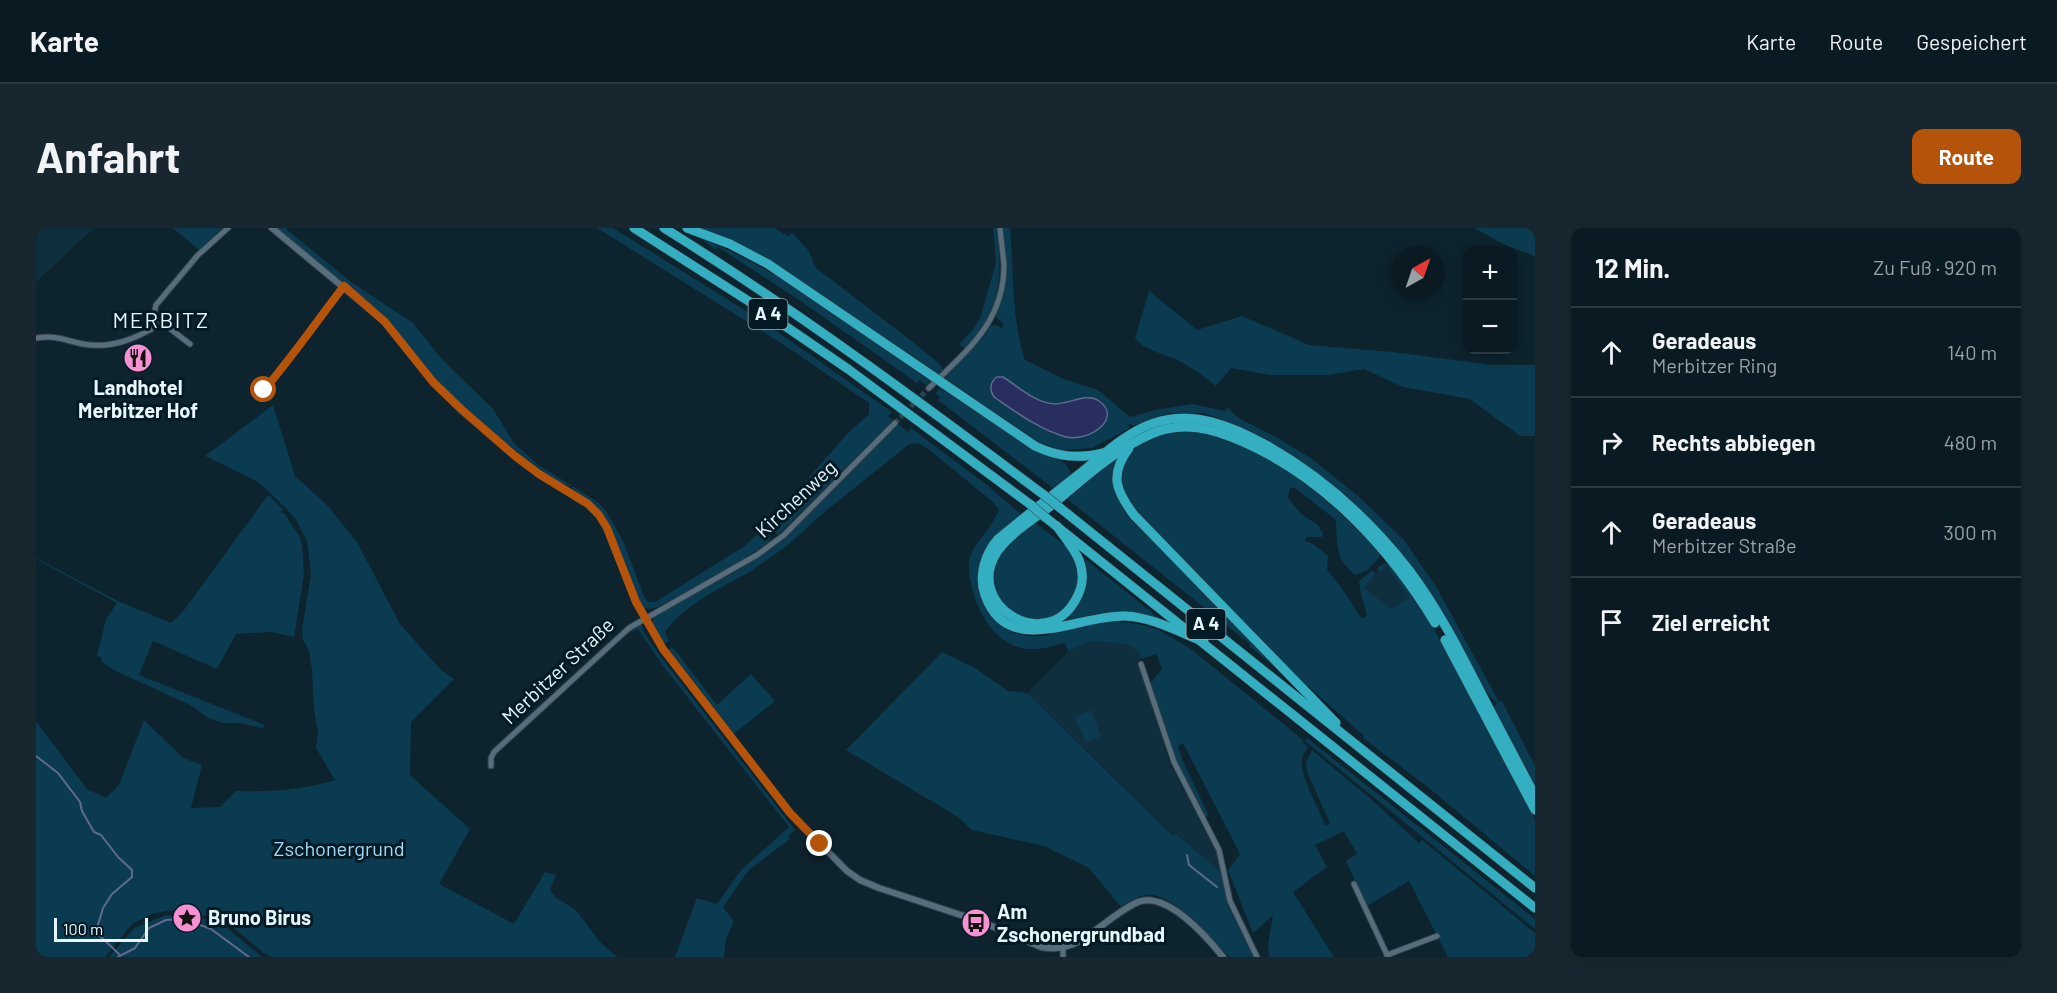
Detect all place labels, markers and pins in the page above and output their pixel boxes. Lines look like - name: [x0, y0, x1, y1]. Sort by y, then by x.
- restaurant icon: Landhotel Merbitzer Hof: [122, 342, 154, 374]
- place label: Landhotel Merbitzer Hof: [78, 375, 198, 422]
- place label: Am Zschonergrundbad: [997, 899, 1165, 946]
- place icon: Bruno Birus: [171, 902, 203, 934]
- place label: Bruno Birus: [208, 905, 311, 929]
- bus stop icon: Am Zschonergrundbad: [960, 907, 992, 939]

